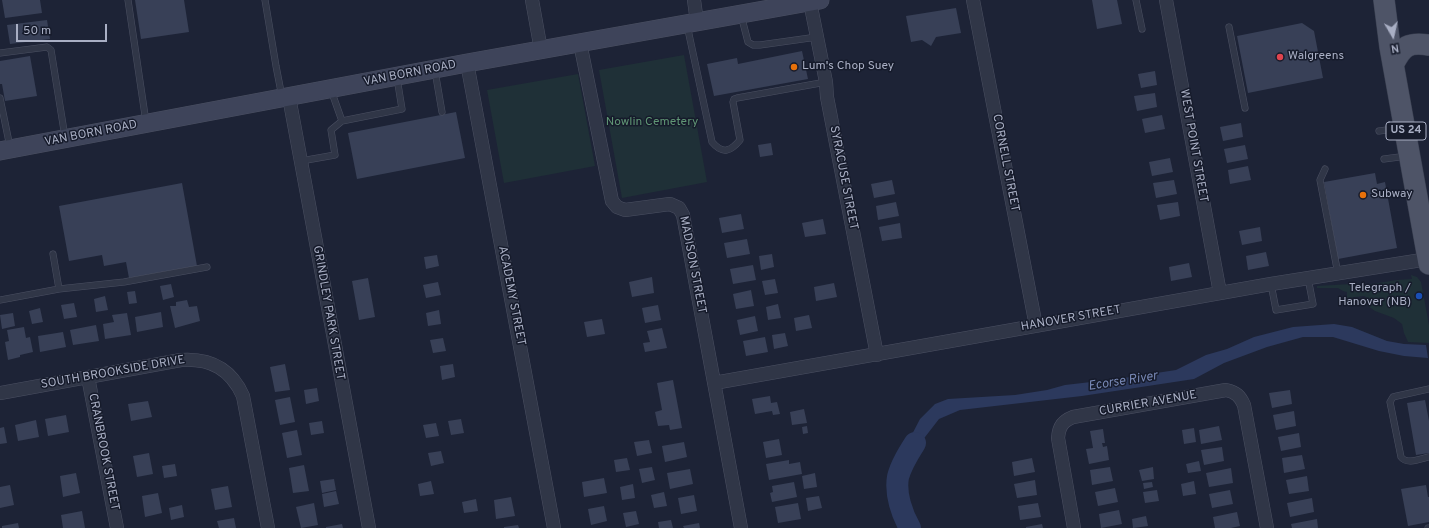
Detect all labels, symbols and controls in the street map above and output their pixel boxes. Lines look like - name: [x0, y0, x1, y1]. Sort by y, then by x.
- scale bar: [18, 16, 109, 42]
- north arrow: [1373, 16, 1413, 56]
- text: 50 m: [23, 23, 51, 39]
- text: N: [1390, 40, 1400, 55]
- place label: Walgreens: [1288, 50, 1344, 64]
- marker: Walgreens: [1275, 52, 1285, 62]
- street label: VAN BORN ROAD: [362, 58, 458, 90]
- place label: Lum's Chop Suey: [802, 60, 894, 74]
- marker: Lum's Chop Suey: [789, 62, 799, 72]
- street label: WEST POINT STREET: [1176, 88, 1210, 204]
- street label: CORNELL STREET: [988, 113, 1022, 213]
- park label: Nowlin Cemetery: [606, 116, 698, 130]
- street label: VAN BORN ROAD: [43, 118, 139, 150]
- road number: US 24: [1386, 122, 1426, 140]
- street label: SYRACUSE STREET: [826, 125, 860, 231]
- place label: Subway: [1371, 188, 1413, 202]
- marker: Subway: [1358, 190, 1368, 200]
- street label: MADISON STREET: [675, 215, 709, 315]
- street label: GRINDLEY PARK STREET: [309, 245, 347, 381]
- street label: ACADEMY STREET: [494, 245, 528, 347]
- place label: Telegraph / Hanover (NB): [1338, 282, 1411, 310]
- marker: Telegraph / Hanover (NB): [1414, 291, 1424, 301]
- street label: HANOVER STREET: [1020, 303, 1122, 335]
- street label: SOUTH BROOKSIDE DRIVE: [40, 353, 186, 393]
- water label: Ecorse River: [1087, 369, 1159, 395]
- street label: CURRIER AVENUE: [1098, 388, 1198, 420]
- street label: CRANBROOK STREET: [85, 392, 121, 512]

